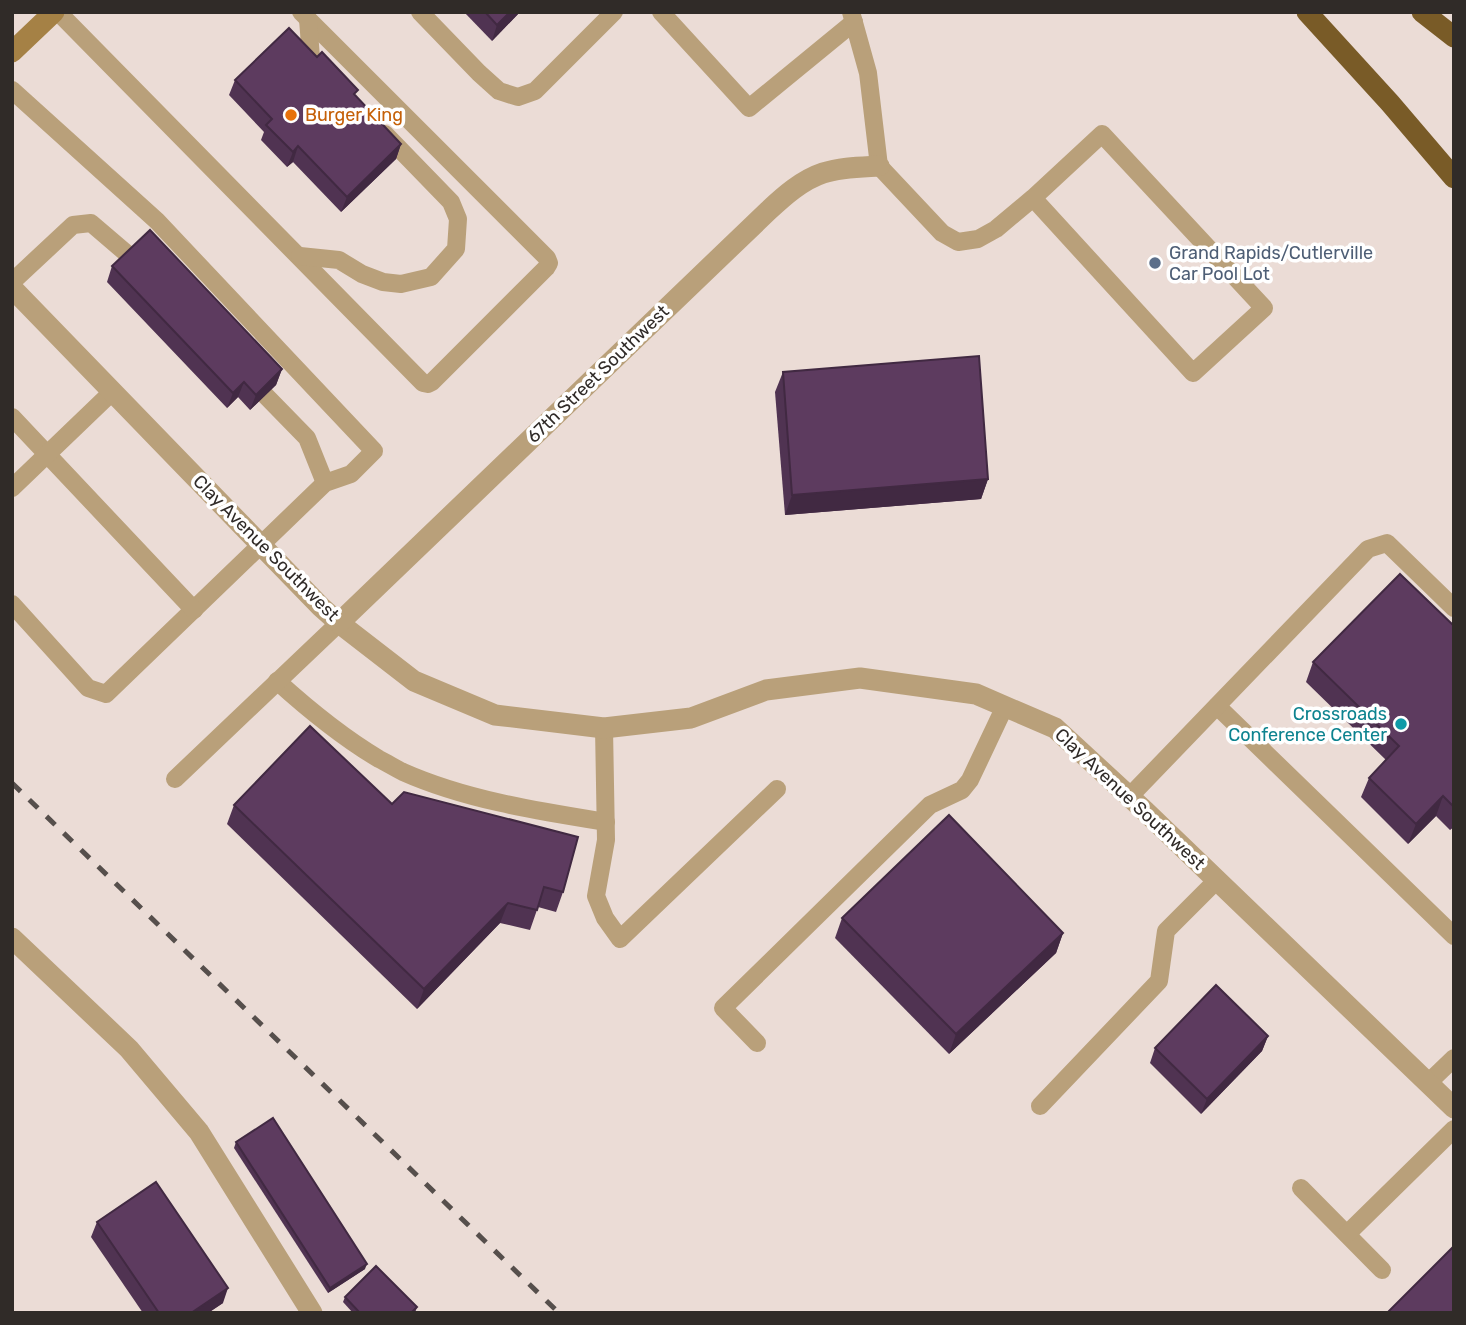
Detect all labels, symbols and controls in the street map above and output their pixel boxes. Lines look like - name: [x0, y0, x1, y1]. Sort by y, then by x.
- place label: Burger King: [305, 104, 403, 126]
- marker: Burger King: [283, 107, 299, 123]
- place label: Grand Rapids/Cutlerville Car Pool Lot: [1169, 242, 1373, 285]
- marker: Grand Rapids/Cutlerville Car Pool Lot: [1147, 255, 1163, 271]
- street label: 67th Street Southwest: [522, 300, 674, 448]
- street label: Clay Avenue Southwest: [188, 470, 344, 626]
- place label: Crossroads Conference Center: [1228, 703, 1387, 746]
- marker: Crossroads Conference Center: [1393, 716, 1409, 732]
- street label: Clay Avenue Southwest: [1050, 724, 1210, 874]

